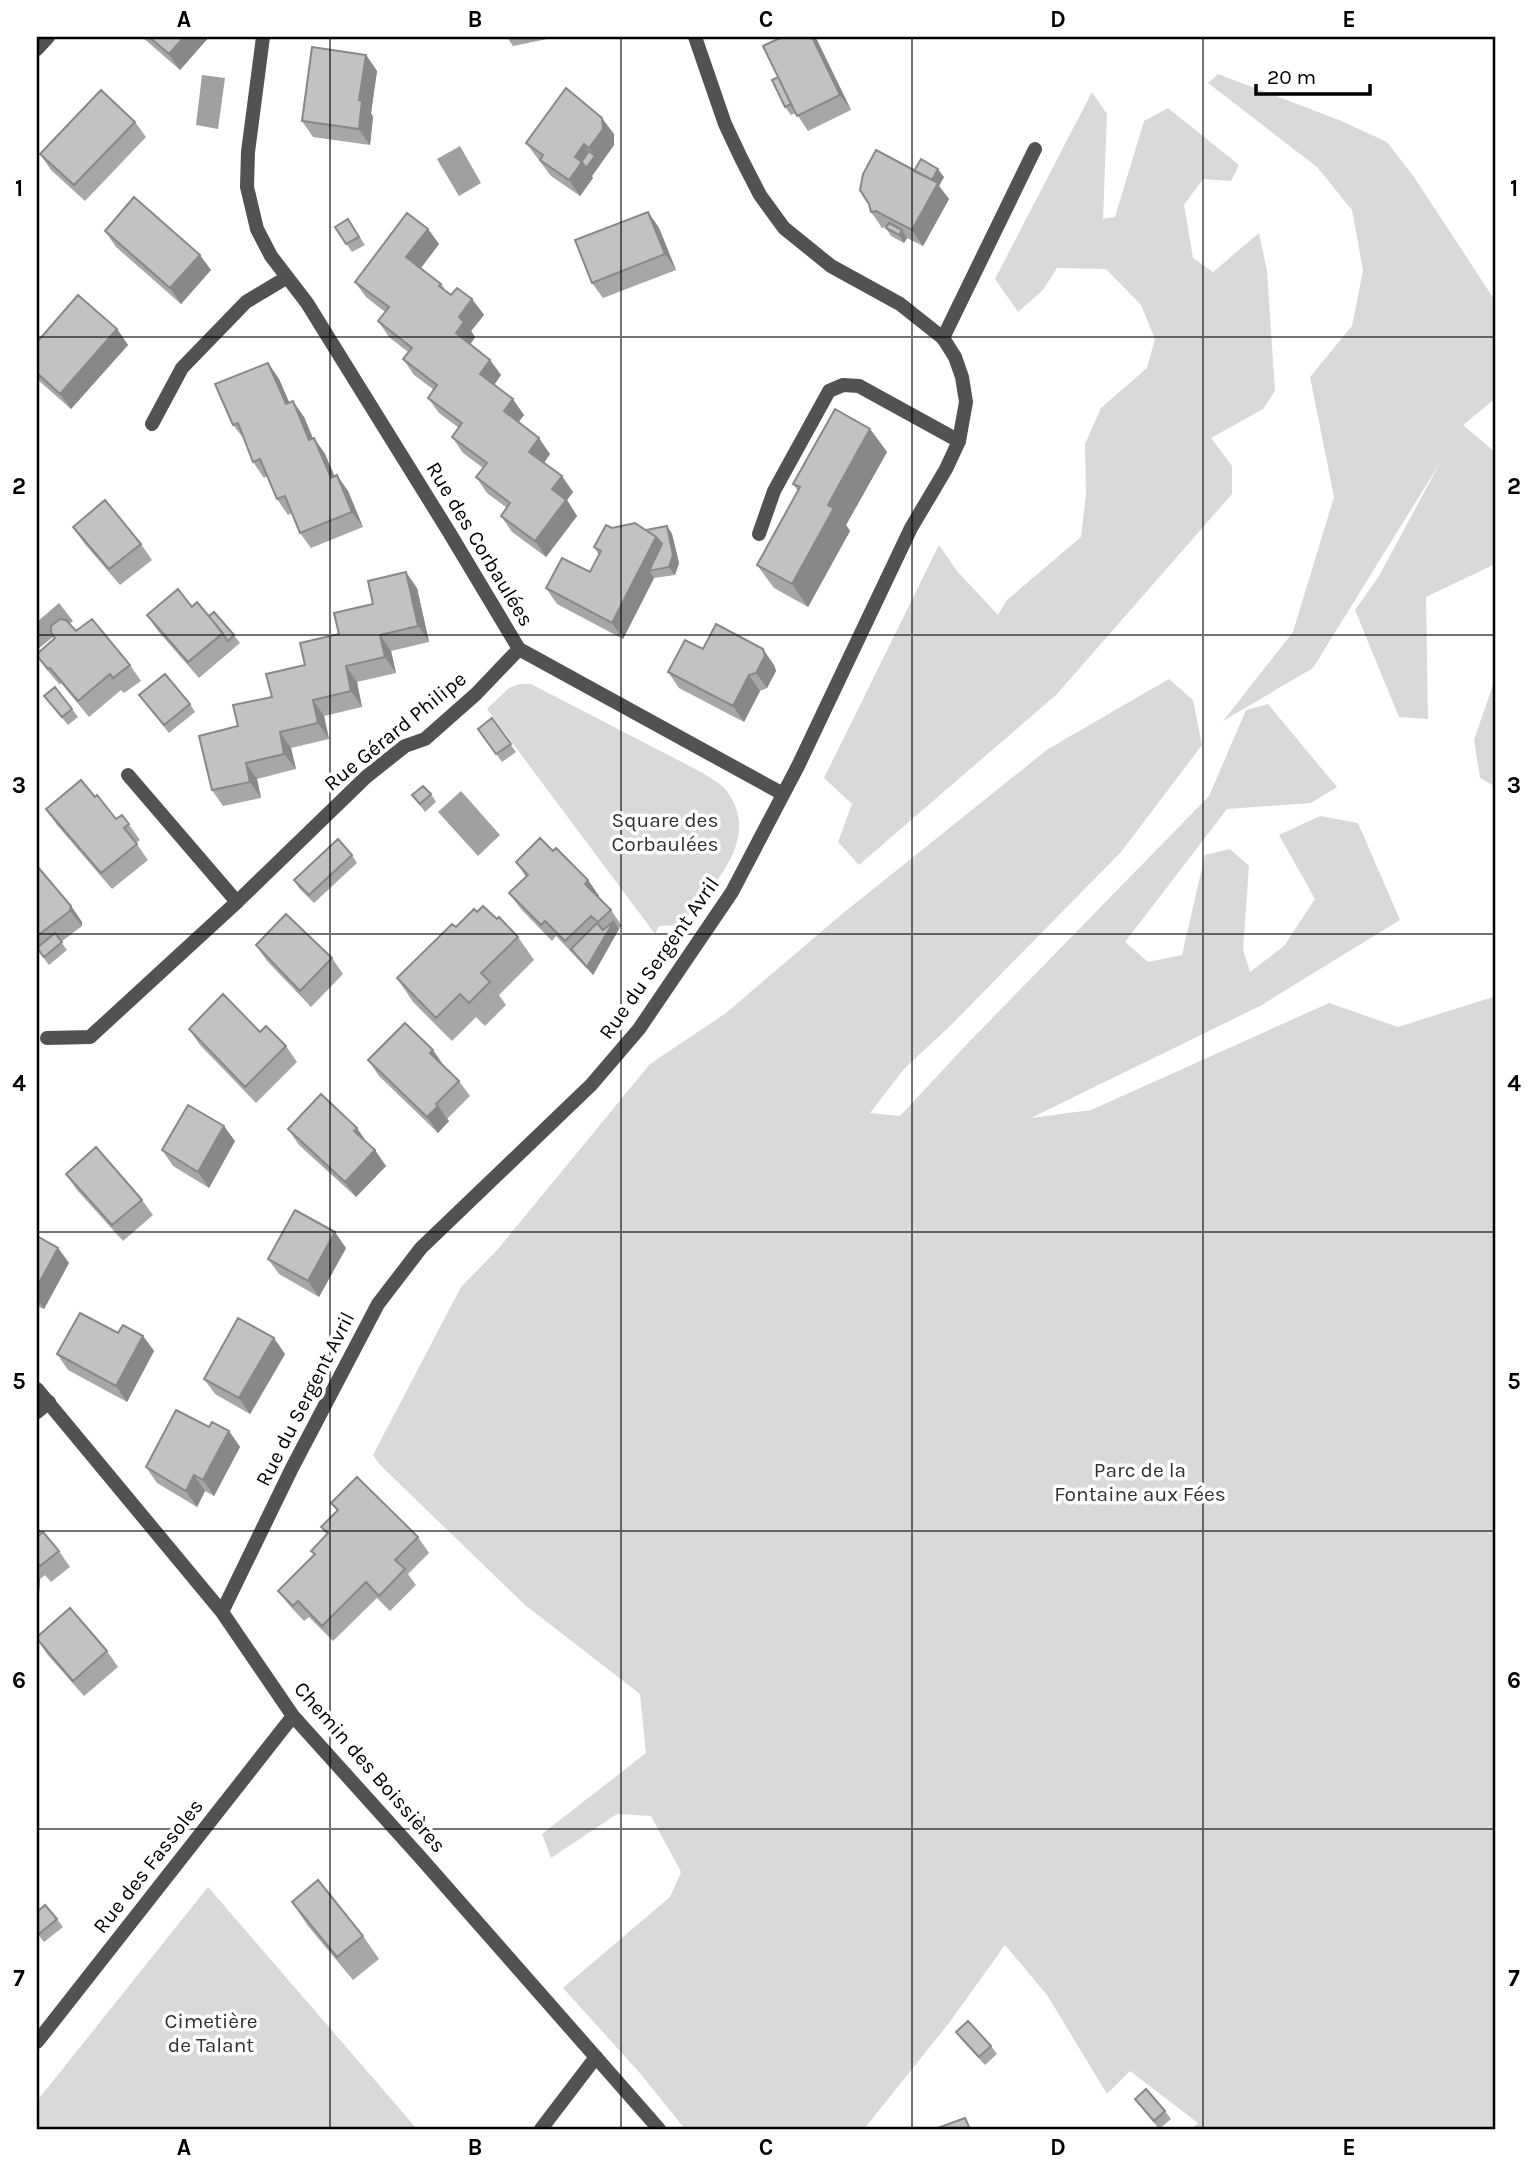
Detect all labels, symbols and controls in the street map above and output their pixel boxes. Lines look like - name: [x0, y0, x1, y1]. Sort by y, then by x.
- text: A: [177, 6, 191, 33]
- text: B: [468, 6, 482, 33]
- text: C: [759, 6, 773, 33]
- text: D: [1050, 6, 1066, 33]
- text: E: [1342, 6, 1356, 33]
- scale bar: [1256, 52, 1370, 96]
- text: 20 m: [1267, 65, 1316, 89]
- text: 1: [15, 175, 23, 202]
- text: 1: [1510, 175, 1518, 202]
- street label: Rue des Corbaulées: [421, 457, 539, 631]
- text: 2: [12, 473, 26, 500]
- text: 2: [1507, 473, 1521, 500]
- street label: Rue Gérard Philipe: [319, 666, 471, 796]
- text: 3: [12, 772, 26, 799]
- text: 3: [1507, 772, 1521, 799]
- park label: Square des Corbaulées: [611, 808, 719, 856]
- street label: Rue du Sergent Avril: [594, 872, 724, 1044]
- text: 4: [12, 1070, 26, 1097]
- text: 4: [1507, 1070, 1521, 1097]
- street label: Rue du Sergent Avril: [251, 1308, 359, 1490]
- text: 5: [12, 1368, 26, 1395]
- text: 5: [1507, 1368, 1521, 1395]
- park label: Parc de la Fontaine aux Fées: [1054, 1458, 1226, 1506]
- text: 6: [12, 1667, 26, 1694]
- text: 6: [1507, 1667, 1521, 1694]
- street label: Chemin des Boissières: [289, 1677, 451, 1857]
- street label: Rue des Fassoles: [88, 1794, 208, 1938]
- text: 7: [13, 1965, 25, 1992]
- text: 7: [1508, 1965, 1520, 1992]
- park label: Cimetière de Talant: [165, 2009, 257, 2057]
- text: A: [177, 2134, 191, 2161]
- text: B: [468, 2134, 482, 2161]
- text: C: [759, 2134, 773, 2161]
- text: D: [1050, 2134, 1066, 2161]
- text: E: [1342, 2134, 1356, 2161]

